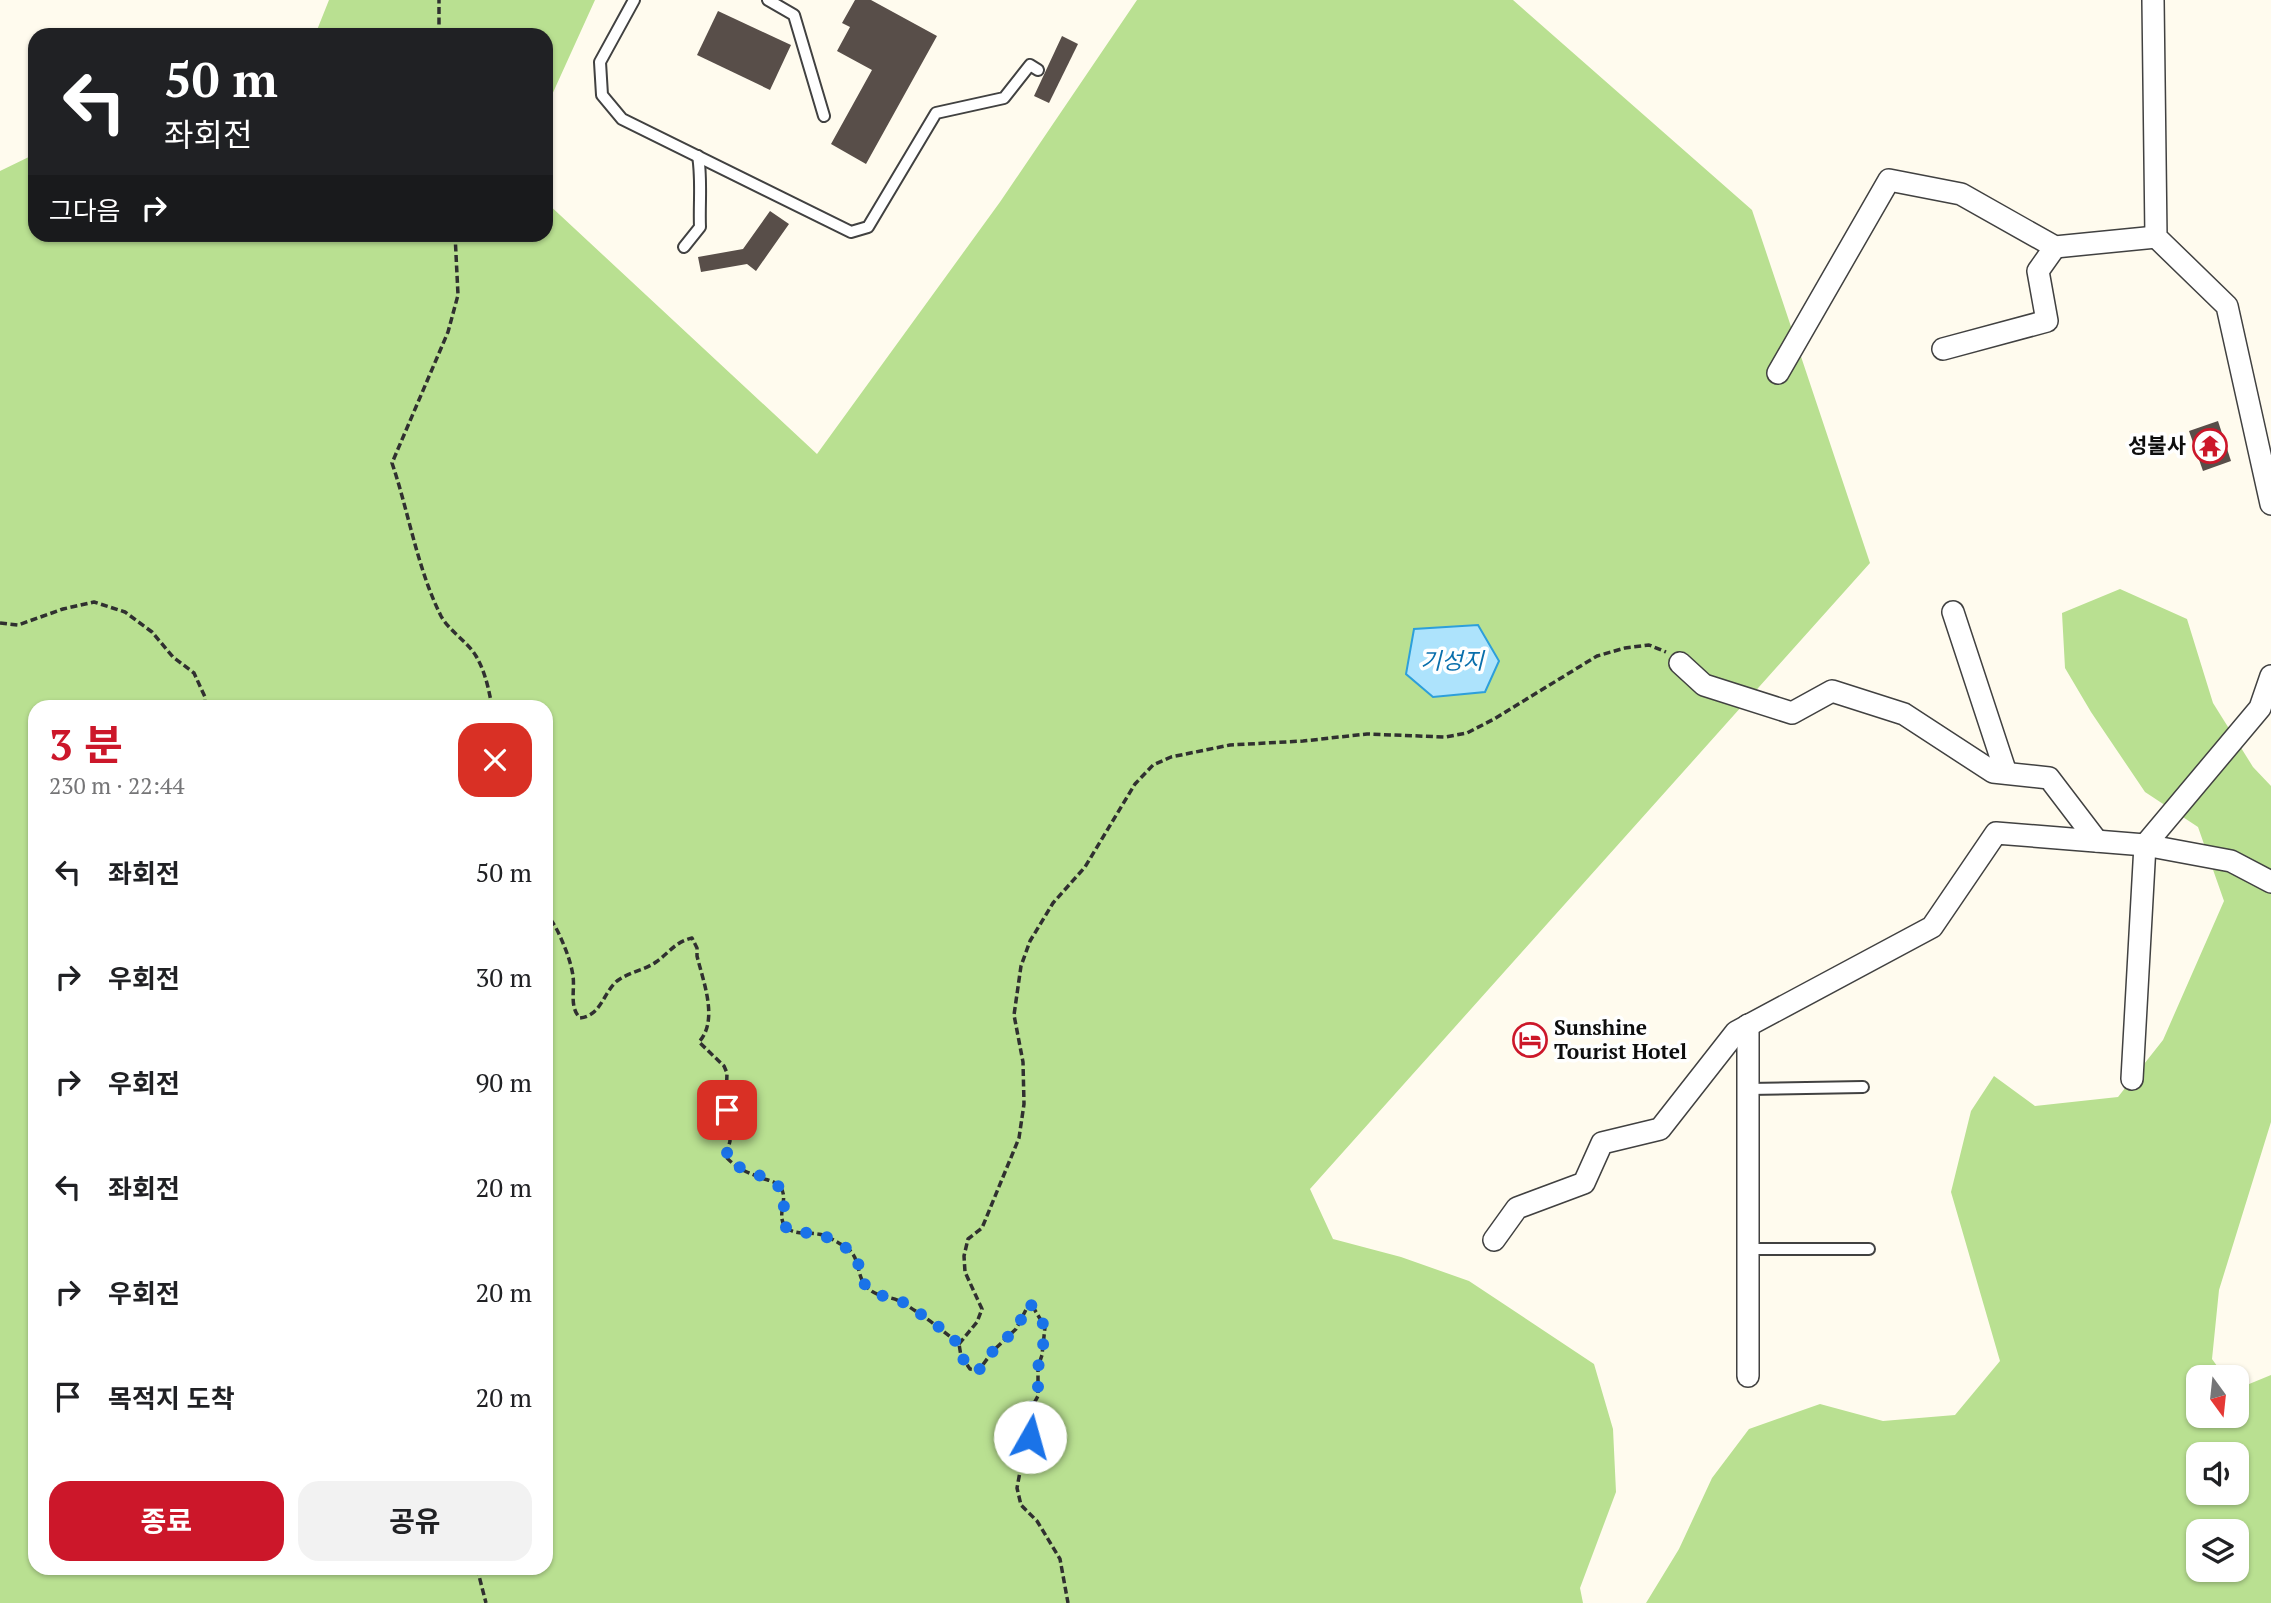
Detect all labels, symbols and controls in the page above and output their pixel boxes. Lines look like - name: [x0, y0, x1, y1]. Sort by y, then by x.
- text: 50 m: [164, 46, 278, 111]
- icon: left: [49, 56, 140, 147]
- text: 좌회전: [164, 113, 252, 155]
- icon: right: [135, 189, 173, 227]
- text: 그다음: [49, 193, 121, 227]
- temple icon: 성불사: [2191, 427, 2229, 465]
- place label: 성불사: [2128, 431, 2186, 459]
- water label: 기성지: [1420, 645, 1486, 676]
- text: 3 분: [49, 716, 123, 772]
- button: close: [458, 723, 532, 797]
- text: 230 m · 22:44: [49, 770, 184, 801]
- icon: left: [49, 853, 87, 891]
- text: 50 m: [476, 855, 532, 889]
- text: 좌회전: [108, 856, 180, 890]
- icon: right: [49, 958, 87, 996]
- text: 30 m: [476, 960, 532, 994]
- text: 우회전: [108, 961, 180, 995]
- place label: Sunshine Tourist Hotel: [1554, 1013, 1687, 1065]
- hotel icon: Sunshine Tourist Hotel: [1511, 1021, 1549, 1059]
- icon: right: [49, 1063, 87, 1101]
- text: 90 m: [476, 1065, 532, 1099]
- text: 우회전: [108, 1066, 180, 1100]
- pin: [697, 1080, 757, 1140]
- icon: arrive: [708, 1091, 746, 1129]
- icon: left: [49, 1168, 87, 1206]
- text: 20 m: [476, 1170, 532, 1204]
- text: 좌회전: [108, 1171, 180, 1205]
- icon: right: [49, 1273, 87, 1311]
- text: 20 m: [476, 1275, 532, 1309]
- text: 우회전: [108, 1276, 180, 1310]
- north arrow: [2186, 1365, 2249, 1428]
- map controls: [2186, 1365, 2249, 1582]
- icon: arrive: [49, 1378, 87, 1416]
- text: 20 m: [476, 1380, 532, 1414]
- text: 목적지 도착: [108, 1381, 235, 1415]
- position arrow: [993, 1400, 1067, 1474]
- button: sound: [2186, 1442, 2249, 1505]
- button: 종료: [49, 1481, 284, 1561]
- button: 공유: [298, 1481, 532, 1561]
- button: layers: [2186, 1519, 2249, 1582]

